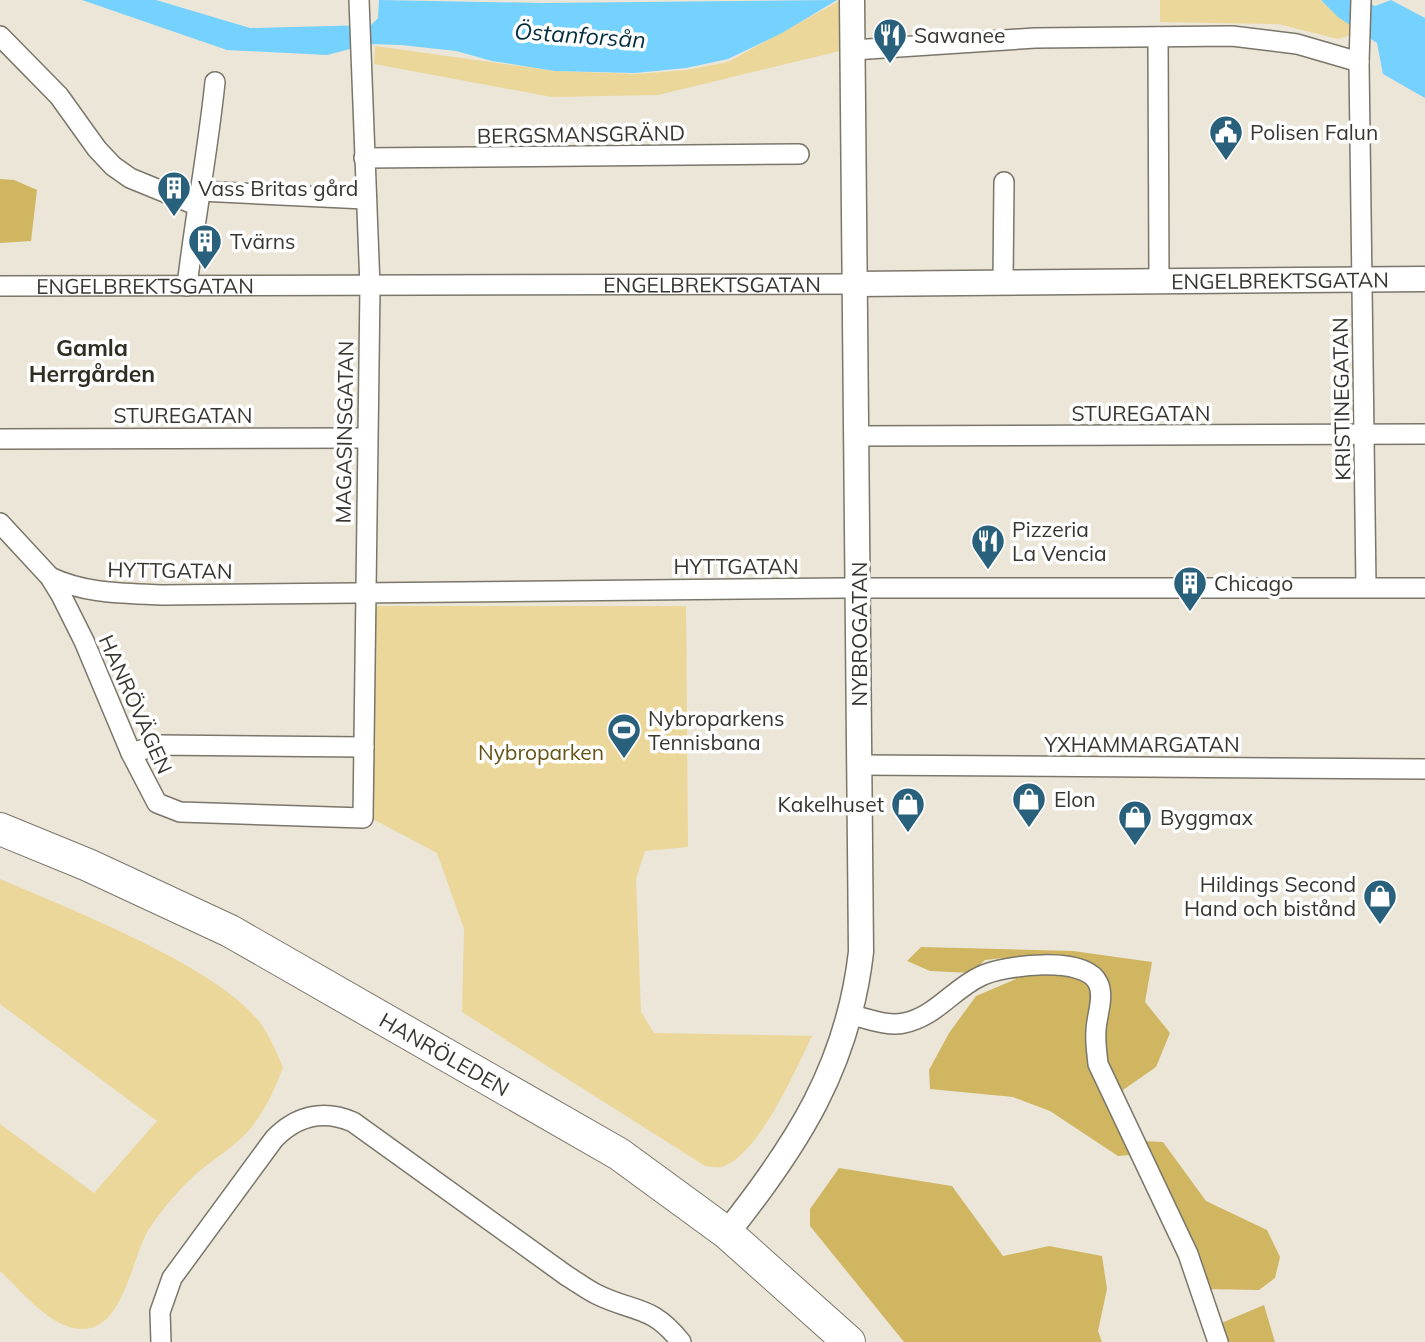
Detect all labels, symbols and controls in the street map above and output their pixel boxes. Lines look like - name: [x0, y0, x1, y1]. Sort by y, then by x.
- water label: Östanforsån: [513, 16, 647, 54]
- restaurant icon: Sawanee: [871, 16, 909, 65]
- place label: Sawanee: [914, 22, 1005, 48]
- public building icon: Polisen Falun: [1207, 113, 1245, 162]
- street label: BERGSMANSGRÄND: [477, 119, 685, 149]
- place label: Polisen Falun: [1250, 119, 1378, 145]
- building icon: Vass Britas gård: [155, 169, 193, 218]
- place label: Vass Britas gård: [198, 175, 358, 201]
- building icon: Tvärns: [186, 222, 224, 271]
- place label: Tvärns: [230, 228, 295, 254]
- street label: ENGELBREKTSGATAN: [1171, 266, 1389, 294]
- street label: ENGELBREKTSGATAN: [603, 271, 821, 298]
- street label: ENGELBREKTSGATAN: [36, 272, 254, 299]
- street label: KRISTINEGATAN: [1327, 317, 1355, 481]
- district label: Gamla Herrgården: [29, 333, 155, 388]
- street label: MAGASINSGATAN: [329, 341, 359, 523]
- street label: STUREGATAN: [1072, 400, 1210, 426]
- street label: STUREGATAN: [114, 402, 252, 428]
- place label: Pizzeria La Vencia: [1012, 516, 1107, 566]
- restaurant icon: Pizzeria La Vencia: [969, 522, 1007, 571]
- street label: HYTTGATAN: [673, 553, 799, 579]
- street label: HYTTGATAN: [107, 556, 233, 584]
- street label: NYBROGATAN: [846, 561, 872, 707]
- building icon: Chicago: [1171, 564, 1209, 613]
- place label: Chicago: [1214, 570, 1293, 596]
- street label: HANRÖVÄGEN: [94, 630, 178, 778]
- place label: Nybroparkens Tennisbana: [648, 705, 784, 755]
- sports icon: Nybroparkens Tennisbana: [605, 711, 643, 760]
- street label: YXHAMMARGATAN: [1043, 731, 1240, 757]
- park label: Nybroparken: [478, 739, 604, 765]
- shop icon: Elon: [1010, 780, 1048, 829]
- shop icon: Kakelhuset: [889, 785, 927, 834]
- place label: Elon: [1054, 786, 1096, 812]
- place label: Kakelhuset: [778, 791, 884, 817]
- shop icon: Byggmax: [1116, 798, 1154, 847]
- place label: Byggmax: [1160, 804, 1253, 830]
- place label: Hildings Second Hand och bistånd: [1184, 871, 1356, 921]
- shop icon: Hildings Second Hand och bistånd: [1361, 877, 1399, 926]
- street label: HANRÖLEDEN: [375, 1007, 514, 1101]

